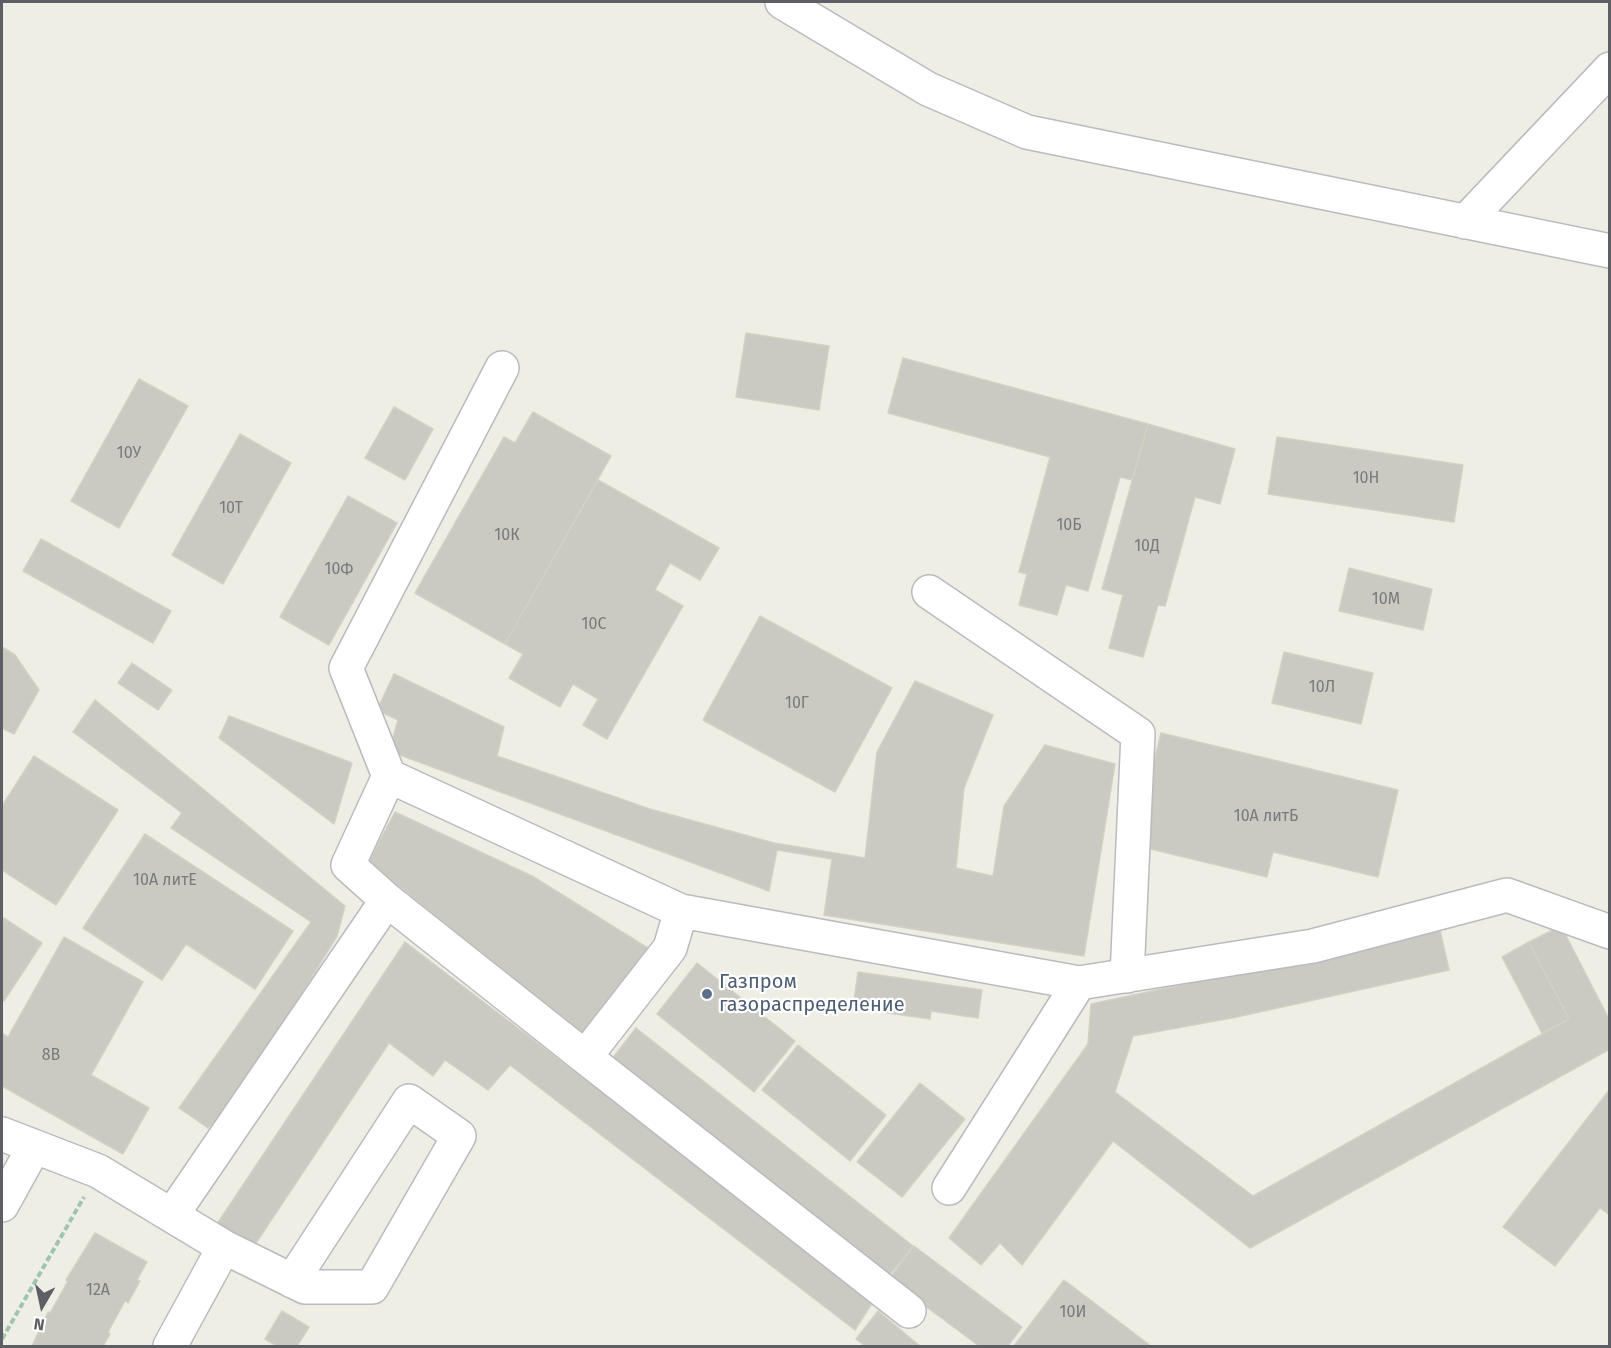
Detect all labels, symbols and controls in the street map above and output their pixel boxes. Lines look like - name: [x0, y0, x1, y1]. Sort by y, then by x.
- house number: 10У: [117, 444, 141, 464]
- house number: 10Н: [1353, 469, 1379, 489]
- house number: 10Т: [219, 499, 243, 519]
- house number: 10Б: [1056, 516, 1082, 536]
- house number: 10К: [494, 526, 520, 546]
- house number: 10Д: [1134, 537, 1160, 557]
- house number: 10Ф: [325, 560, 353, 580]
- house number: 10М: [1372, 590, 1400, 610]
- house number: 10С: [582, 615, 606, 635]
- house number: 10Л: [1309, 678, 1335, 698]
- house number: 10Г: [785, 694, 809, 714]
- house number: 10А литБ: [1234, 807, 1298, 827]
- house number: 10А литЕ: [133, 871, 197, 891]
- place label: Газпром газораспределение: [719, 970, 905, 1017]
- marker: Газпром газораспределение: [700, 987, 714, 1001]
- house number: 8В: [42, 1046, 60, 1066]
- north arrow: [12, 1276, 72, 1336]
- house number: 12А: [86, 1281, 110, 1301]
- house number: 10И: [1060, 1303, 1086, 1323]
- text: N: [32, 1314, 46, 1334]

